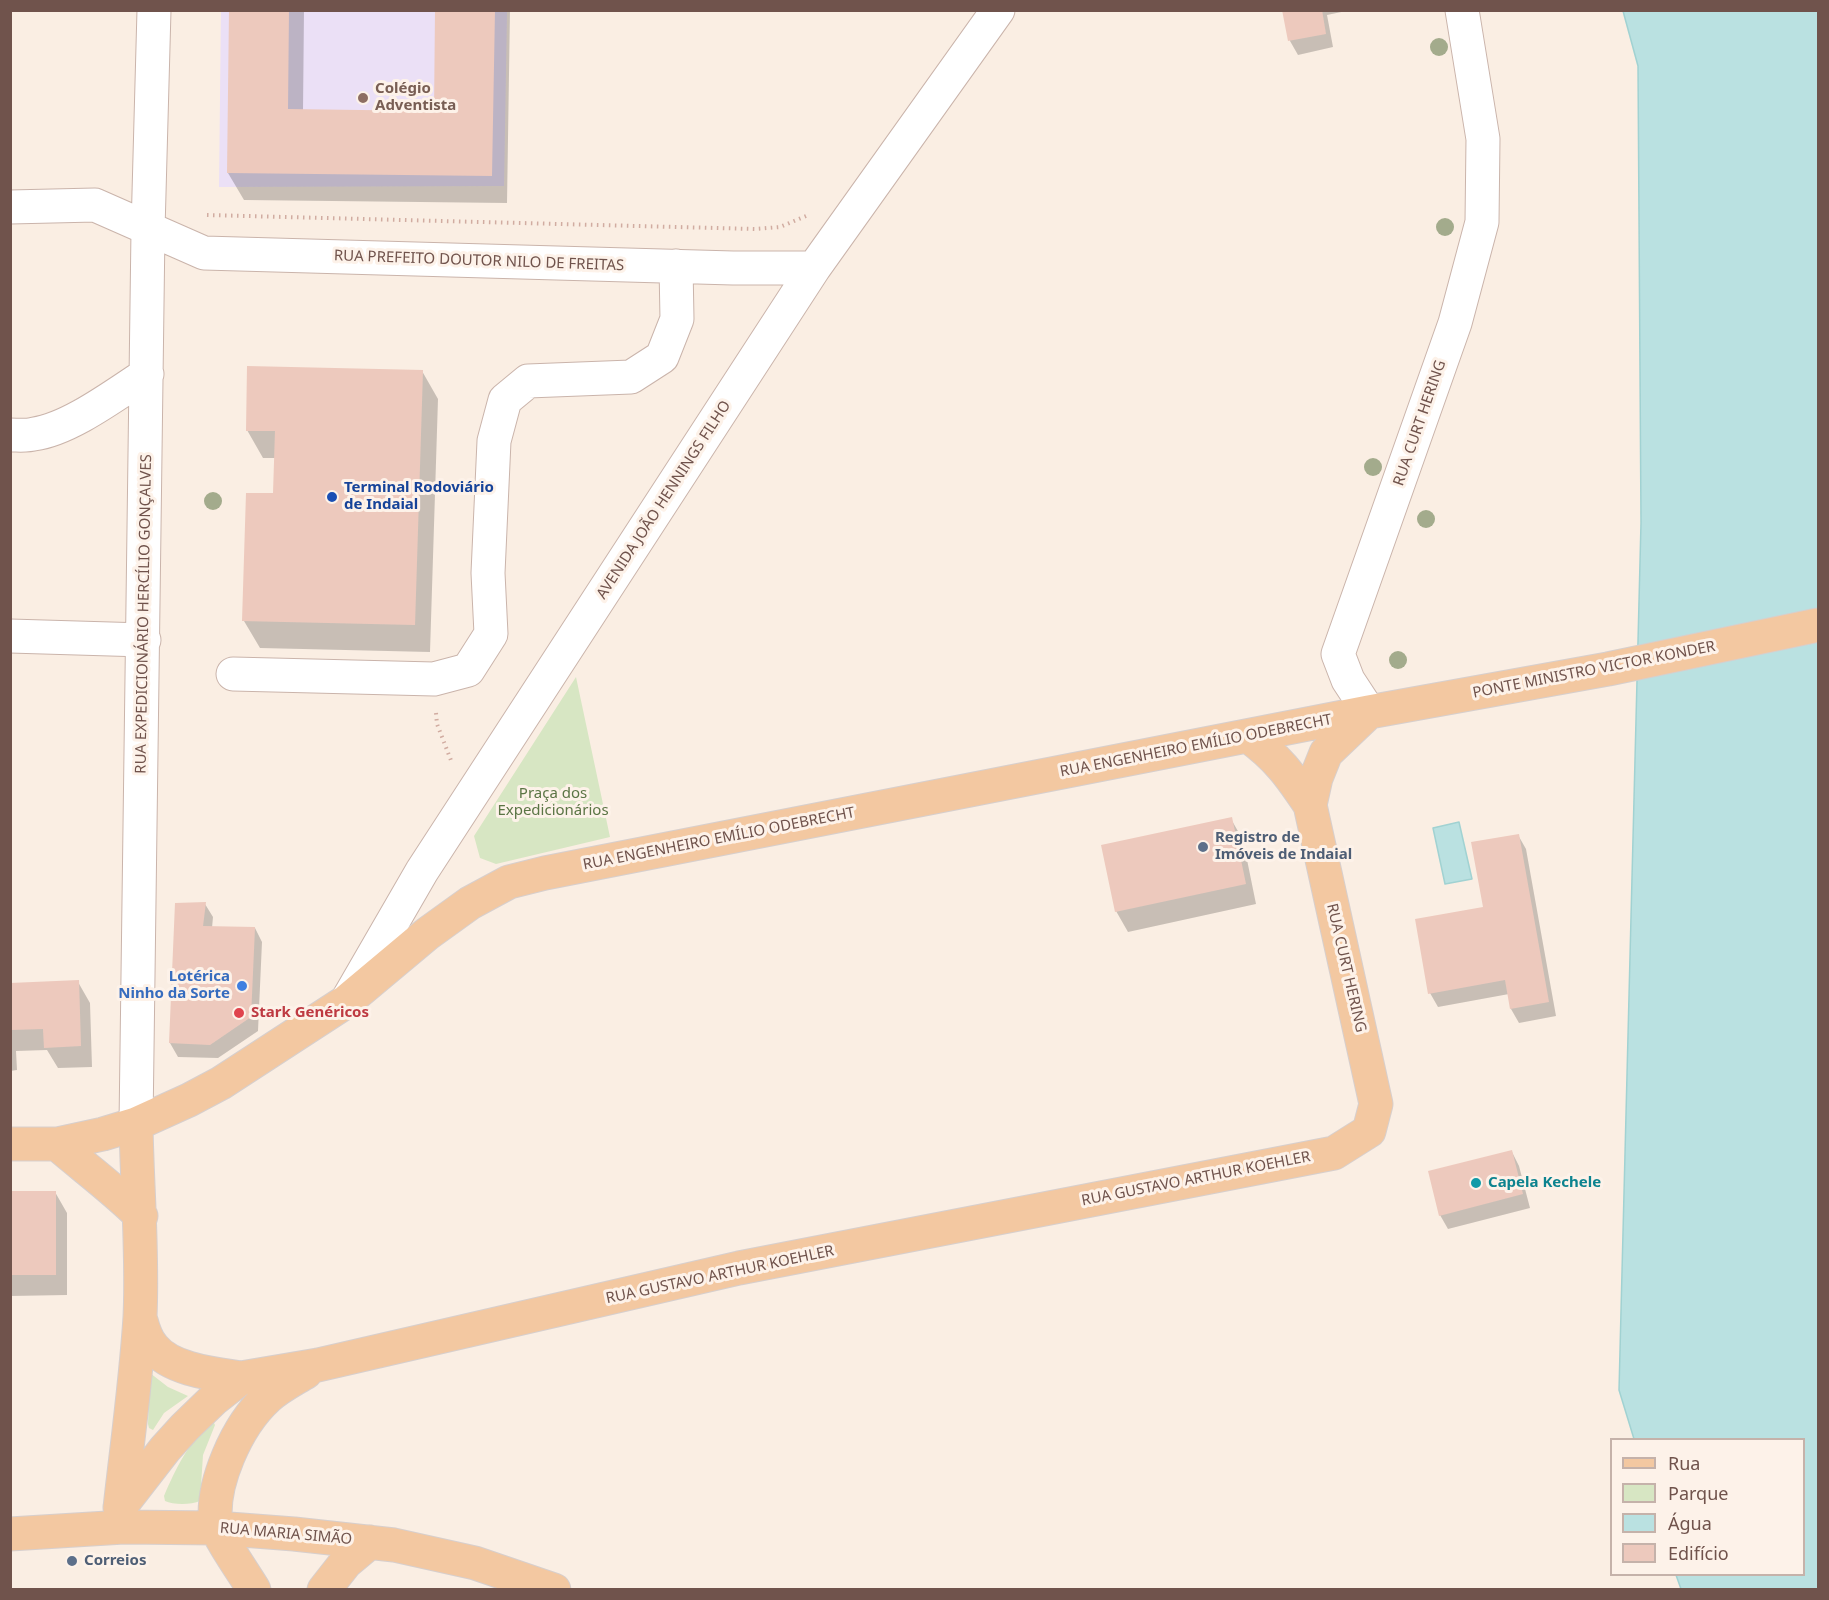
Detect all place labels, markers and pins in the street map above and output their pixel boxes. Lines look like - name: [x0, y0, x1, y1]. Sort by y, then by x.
- place label: Colégio Adventista: [375, 80, 456, 115]
- marker: Colégio Adventista: [356, 91, 370, 105]
- place label: Terminal Rodoviário de Indaial: [344, 479, 494, 514]
- marker: Terminal Rodoviário de Indaial: [325, 490, 339, 504]
- place label: Registro de Imóveis de Indaial: [1215, 829, 1352, 864]
- marker: Registro de Imóveis de Indaial: [1196, 840, 1210, 854]
- place label: Lotérica Ninho da Sorte: [118, 968, 230, 1003]
- marker: Lotérica Ninho da Sorte: [235, 979, 249, 993]
- place label: Stark Genéricos: [251, 1004, 369, 1022]
- marker: Stark Genéricos: [232, 1006, 246, 1020]
- place label: Capela Kechele: [1488, 1174, 1601, 1192]
- marker: Capela Kechele: [1469, 1176, 1483, 1190]
- place label: Correios: [84, 1552, 146, 1570]
- marker: Correios: [65, 1554, 79, 1568]

